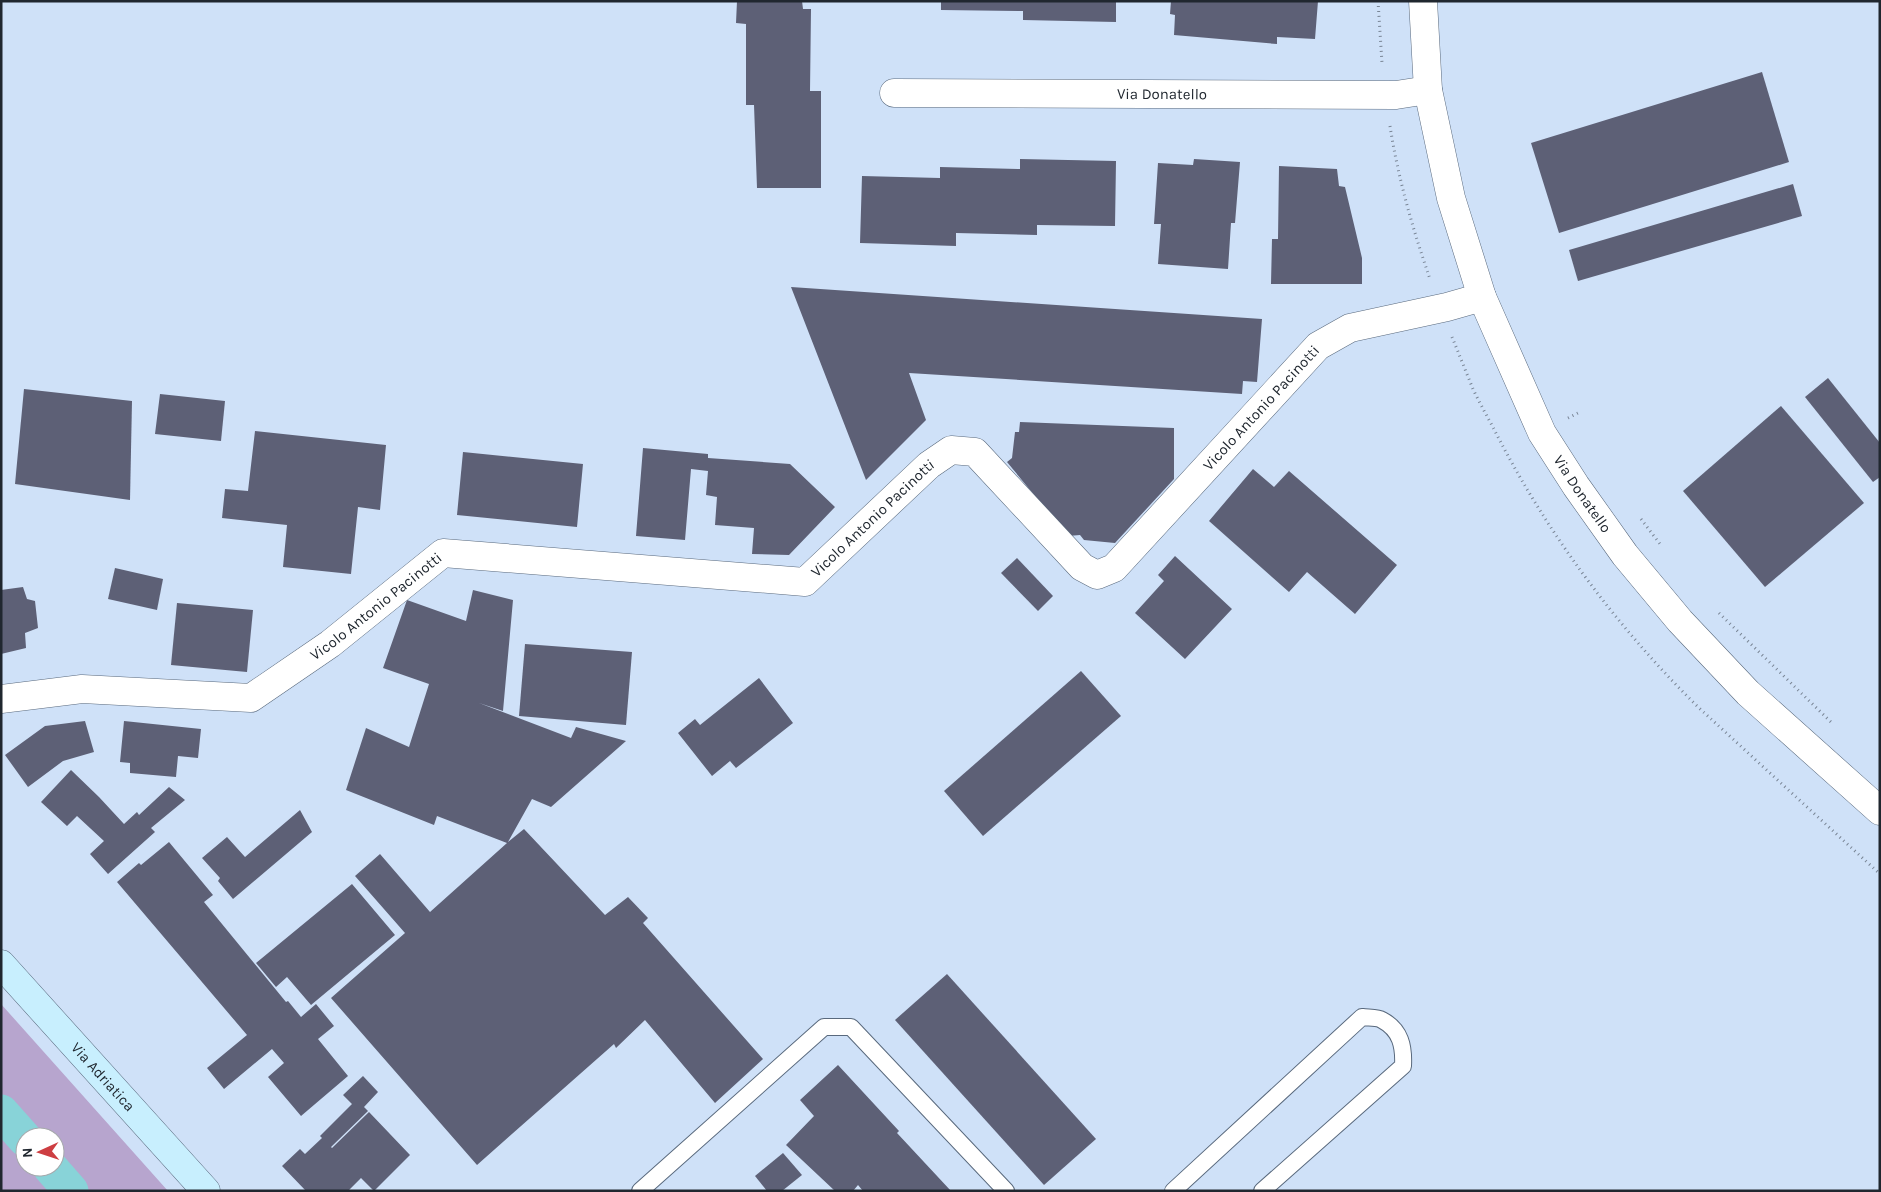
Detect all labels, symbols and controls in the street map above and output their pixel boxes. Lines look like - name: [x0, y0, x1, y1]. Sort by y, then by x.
- street label: Via Donatello: [1117, 85, 1207, 103]
- street label: Vicolo Antonio Pacinotti: [1199, 342, 1323, 474]
- street label: Via Donatello: [1550, 452, 1615, 536]
- street label: Vicolo Antonio Pacinotti: [807, 455, 938, 581]
- street label: Vicolo Antonio Pacinotti: [307, 548, 446, 664]
- street label: Via Adriatica: [67, 1039, 139, 1115]
- north arrow: [15, 1127, 65, 1177]
- text: N: [19, 1147, 36, 1158]

